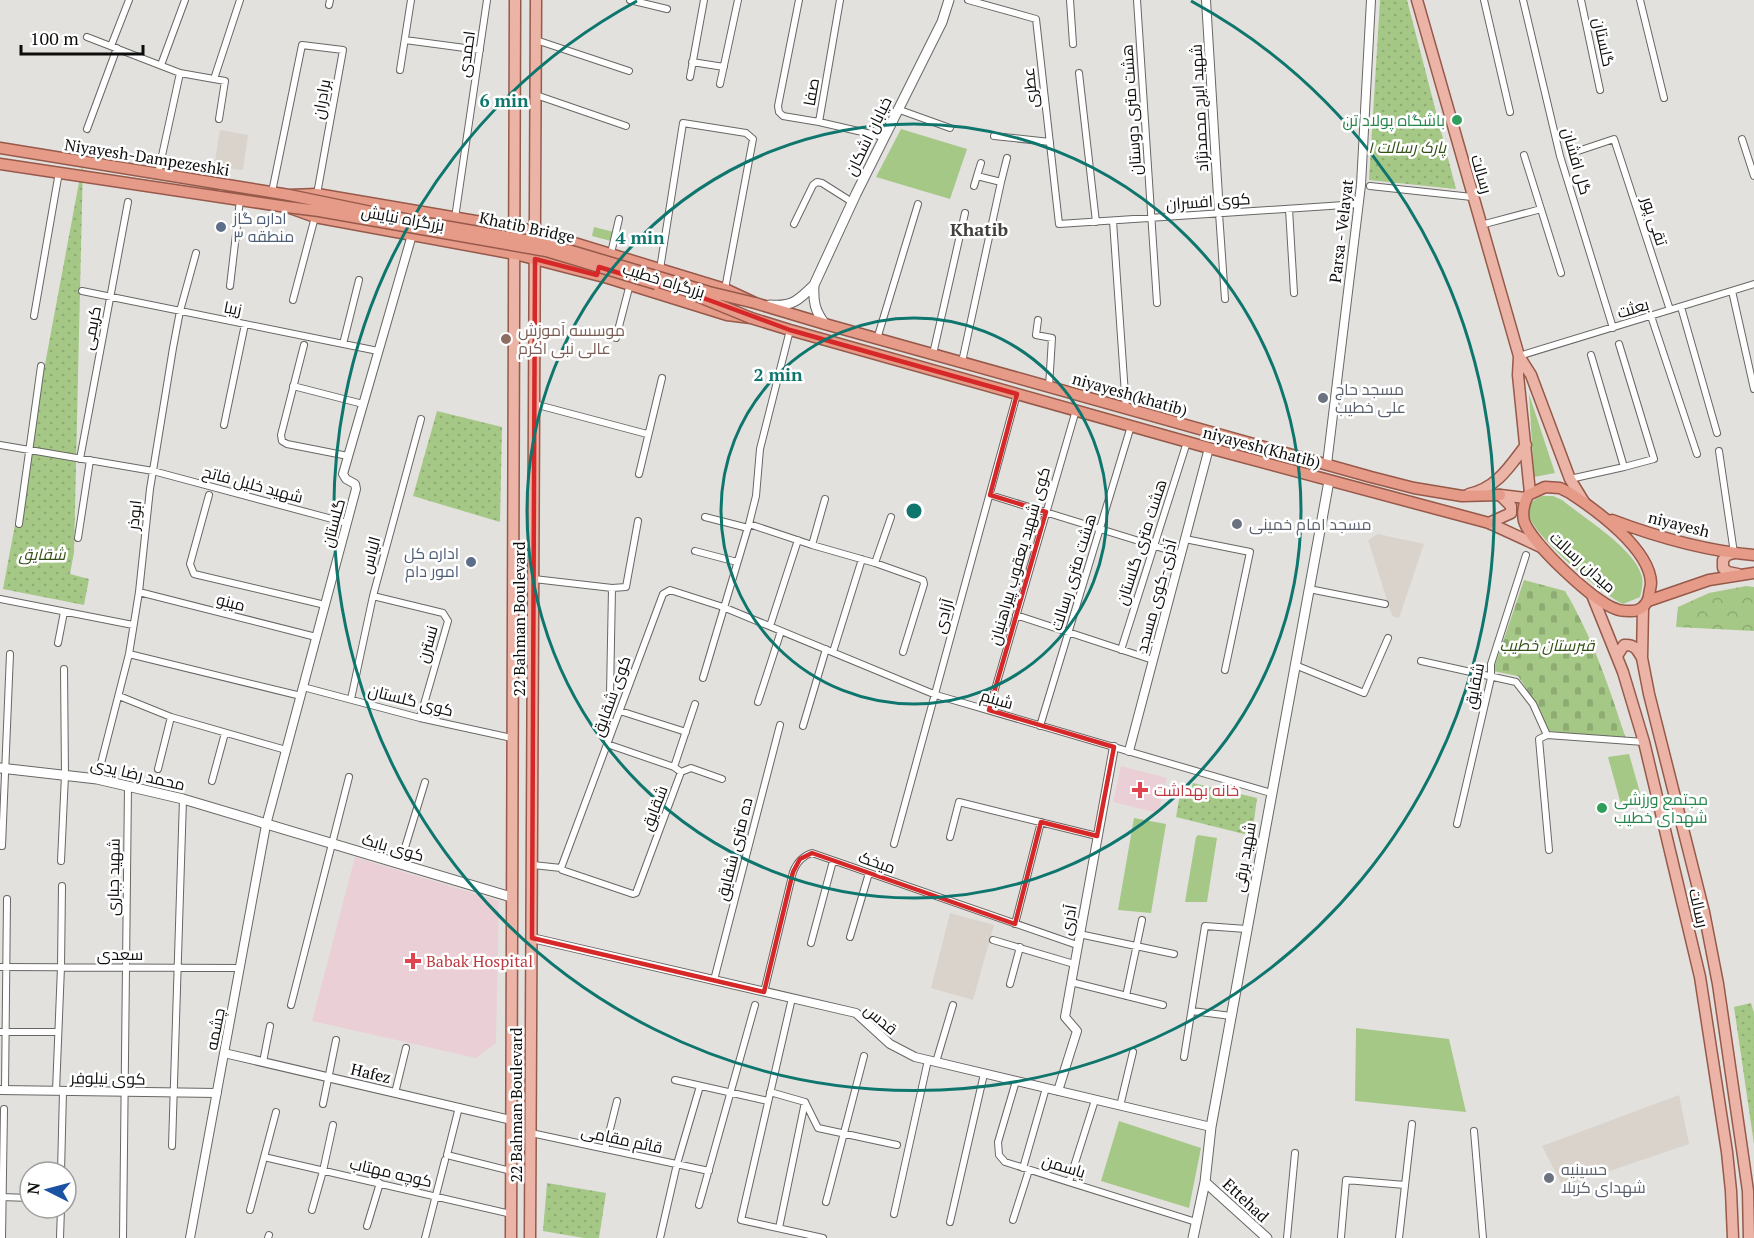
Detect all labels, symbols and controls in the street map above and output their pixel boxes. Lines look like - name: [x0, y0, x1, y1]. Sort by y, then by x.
- street label: گلستان: [1588, 15, 1620, 69]
- scale bar: [21, 18, 142, 56]
- text: 100 m: [30, 26, 79, 50]
- street label: احمدی: [452, 29, 480, 79]
- street label: هشت متری دوستان: [1115, 44, 1147, 176]
- street label: شهید ایرج محمدنژاد: [1185, 44, 1214, 172]
- street label: عطری: [1017, 67, 1043, 109]
- street label: صفا: [798, 76, 824, 108]
- street label: برادران: [307, 77, 335, 121]
- text: 6 min: [479, 88, 529, 112]
- street label: خیابان اشکان: [839, 93, 897, 179]
- place label: باشگاه پولاد تن: [1343, 109, 1445, 132]
- marker: باشگاه پولاد تن: [1450, 113, 1464, 127]
- street label: گل افشان: [1557, 125, 1597, 197]
- street label: Niyayesh-Dampezeshki: [63, 133, 231, 181]
- park label: پارک رسالت ۱: [1368, 136, 1447, 158]
- street label: رسالت: [1466, 152, 1498, 196]
- street label: Parsa - Velayat: [1324, 178, 1358, 284]
- street label: کوی افسران: [1165, 187, 1251, 215]
- street label: تقی پور: [1636, 193, 1673, 249]
- street label: بزرگراه نیایش: [360, 200, 446, 236]
- street label: Khatib Bridge: [477, 206, 577, 248]
- place label: اداره گاز منطقه ۳: [232, 207, 294, 247]
- district label: Khatib: [950, 217, 1008, 241]
- marker: اداره گاز منطقه ۳: [214, 220, 228, 234]
- text: 4 min: [615, 225, 665, 249]
- street label: بزرگراه خطیب: [620, 257, 708, 303]
- street label: بعثت: [1614, 293, 1652, 323]
- street label: زیبا: [222, 295, 244, 321]
- street label: کریمی: [76, 304, 106, 352]
- place label: موسسه آموزش عالی نبی اکرم: [518, 319, 625, 360]
- marker: موسسه آموزش عالی نبی اکرم: [499, 332, 513, 346]
- text: 2 min: [753, 362, 803, 386]
- street label: niyayesh(khatib): [1070, 367, 1190, 421]
- place label: مسجد حاج علی خطیب: [1335, 378, 1406, 418]
- marker: مسجد حاج علی خطیب: [1316, 391, 1330, 405]
- street label: niyayesh(Khatib): [1201, 421, 1323, 473]
- street label: شهید خلیل فاتح: [200, 460, 306, 509]
- street label: کوی شهید یعقوب پیراهنیان: [983, 464, 1056, 648]
- street label: هشت متری گلستان: [1110, 476, 1172, 608]
- street label: گلستان: [316, 496, 350, 550]
- street label: ابوذر: [121, 499, 146, 532]
- centre of rings: [904, 501, 924, 521]
- street label: niyayesh: [1646, 506, 1713, 542]
- street label: هشت متری رسالت: [1045, 511, 1101, 633]
- place label: مسجد امام خمینی: [1249, 513, 1372, 536]
- marker: مسجد امام خمینی: [1230, 517, 1244, 531]
- street label: میدان رسالت: [1545, 526, 1621, 598]
- street label: الیاس: [355, 534, 385, 576]
- street label: آذری-کوی مسجد: [1130, 536, 1182, 655]
- street label: 22 Bahman Boulevard: [508, 541, 530, 697]
- place label: اداره کل امور دام: [404, 542, 459, 583]
- park label: شقایق: [19, 543, 66, 565]
- marker: اداره کل امور دام: [464, 555, 478, 569]
- street label: مینو: [214, 588, 248, 616]
- street label: آزادی: [928, 596, 958, 636]
- street label: نسترن: [411, 623, 443, 665]
- park label: قبرستان خطیب: [1499, 634, 1596, 656]
- street label: کوی شقایق: [586, 653, 636, 739]
- street label: شقایق: [1459, 661, 1489, 711]
- street label: کوی گلستان: [366, 679, 456, 721]
- street label: شبنم: [978, 684, 1016, 715]
- street label: محمد رضا یدی: [89, 752, 187, 796]
- place label: خانه بهداشت: [1154, 779, 1239, 801]
- marker: خانه بهداشت: [1131, 781, 1149, 799]
- street label: شقایق: [635, 782, 673, 834]
- place label: مجتمع ورزشی شهدای خطیب: [1614, 788, 1708, 828]
- street label: ده متری شقایق: [711, 795, 757, 903]
- marker: مجتمع ورزشی شهدای خطیب: [1595, 801, 1609, 815]
- street label: شهید برقی: [1227, 820, 1261, 894]
- street label: کوی بابک: [359, 828, 427, 866]
- street label: شهید جباری: [101, 838, 125, 916]
- street label: میخک: [856, 845, 898, 879]
- street label: رسالت: [1684, 886, 1714, 930]
- street label: آذری: [1054, 902, 1082, 937]
- street label: سعدی: [97, 943, 143, 965]
- place label: Babak Hospital: [426, 950, 533, 972]
- marker: Babak Hospital: [404, 952, 422, 970]
- street label: قدس: [860, 998, 902, 1040]
- street label: چشمه: [200, 1006, 231, 1052]
- street label: 22 Bahman Boulevard: [505, 1027, 527, 1183]
- street label: Hafez: [349, 1058, 393, 1088]
- street label: کوی نیلوفر: [69, 1066, 146, 1090]
- street label: قائم مقامی: [579, 1120, 665, 1159]
- street label: یاسمن: [1040, 1149, 1089, 1183]
- street label: کوچه مهتاب: [347, 1152, 434, 1193]
- place label: حسینیه شهدای کربلا: [1561, 1158, 1646, 1198]
- north arrow: [18, 1160, 78, 1220]
- marker: حسینیه شهدای کربلا: [1542, 1171, 1556, 1185]
- street label: Ettehad: [1218, 1173, 1274, 1227]
- text: N: [22, 1181, 45, 1196]

